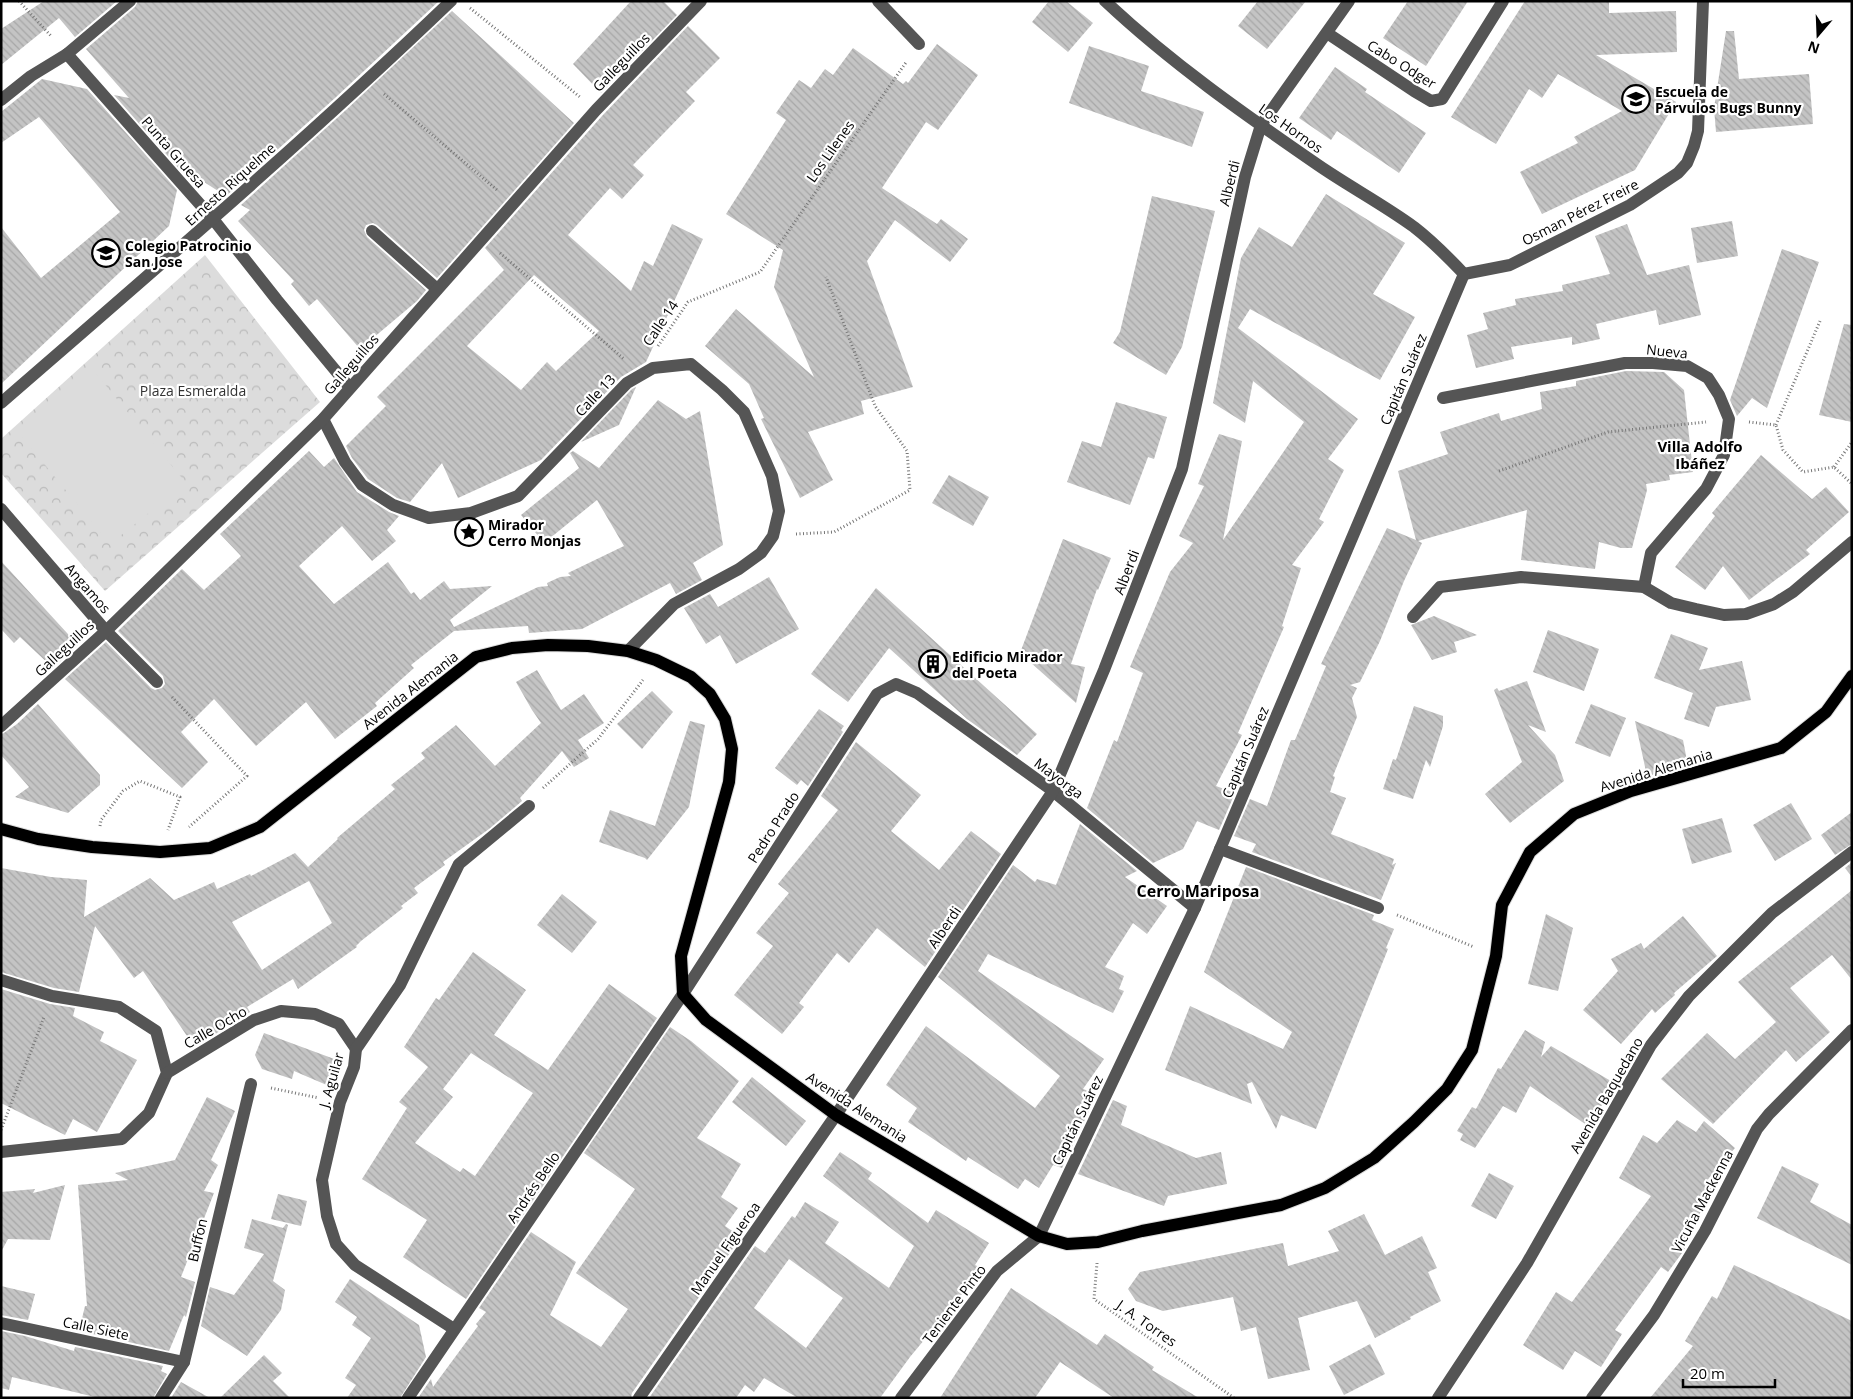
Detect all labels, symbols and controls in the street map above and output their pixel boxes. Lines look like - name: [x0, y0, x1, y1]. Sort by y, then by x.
- north arrow: [1793, 10, 1843, 60]
- street label: Galleguillos: [588, 28, 654, 95]
- street label: Cabo Odger: [1364, 35, 1440, 93]
- text: N: [1805, 37, 1822, 59]
- place label: Escuela de Párvulos Bugs Bunny: [1655, 82, 1801, 117]
- school or university icon: Escuela de Párvulos Bugs Bunny: [1621, 84, 1651, 114]
- street label: Los Hornos: [1255, 99, 1327, 157]
- street label: Punta Gruesa: [138, 112, 210, 192]
- street label: Los Lilenes: [802, 116, 858, 186]
- street label: Ernesto Riquelme: [181, 138, 279, 230]
- street label: Alberdi: [1214, 158, 1244, 208]
- street label: Osman Pérez Freire: [1518, 174, 1642, 250]
- place label: Colegio Patrocinio San Jose: [125, 236, 252, 271]
- school or university icon: Colegio Patrocinio San Jose: [91, 238, 121, 268]
- street label: Calle 14: [638, 296, 682, 350]
- street label: Galleguillos: [319, 329, 383, 398]
- street label: Capitán Suárez: [1375, 330, 1431, 428]
- street label: Nueva: [1645, 339, 1689, 363]
- street label: Calle 13: [571, 370, 619, 420]
- park label: Plaza Esmeralda: [140, 381, 246, 400]
- district label: Villa Adolfo Ibáñez: [1657, 436, 1743, 473]
- place label: Mirador Cerro Monjas: [488, 515, 581, 550]
- place icon: Mirador Cerro Monjas: [454, 517, 484, 547]
- street label: Alberdi: [1109, 547, 1143, 597]
- street label: Angamos: [61, 559, 115, 617]
- street label: Galleguillos: [30, 615, 98, 680]
- street label: Avenida Alemania: [358, 647, 462, 733]
- place label: Edificio Mirador del Poeta: [952, 647, 1063, 682]
- building icon: Edificio Mirador del Poeta: [918, 649, 948, 679]
- street label: Capitán Suárez: [1217, 703, 1273, 801]
- street label: Avenida Alemania: [1597, 744, 1715, 796]
- street label: Mayorga: [1031, 753, 1087, 803]
- street label: Pedro Prado: [743, 788, 803, 866]
- district label: Cerro Mariposa: [1137, 880, 1259, 902]
- street label: Alberdi: [923, 902, 965, 952]
- street label: Calle Ocho: [180, 1001, 250, 1053]
- street label: Avenida Baquedano: [1565, 1034, 1647, 1156]
- street label: J. Aguilar: [314, 1050, 348, 1112]
- street label: Avenida Alemania: [803, 1067, 911, 1147]
- street label: Capitán Suárez: [1047, 1071, 1107, 1168]
- street label: Vicuña Mackenna: [1667, 1146, 1737, 1256]
- street label: Andrés Bello: [502, 1148, 564, 1226]
- street label: Manuel Figueroa: [686, 1198, 764, 1298]
- street label: Buffon: [183, 1216, 211, 1264]
- street label: Teniente Pinto: [918, 1261, 990, 1347]
- street label: J. A. Torres: [1112, 1294, 1181, 1351]
- street label: Calle Siete: [61, 1312, 131, 1344]
- scale bar: [1683, 1356, 1776, 1388]
- text: 20 m: [1690, 1363, 1725, 1383]

